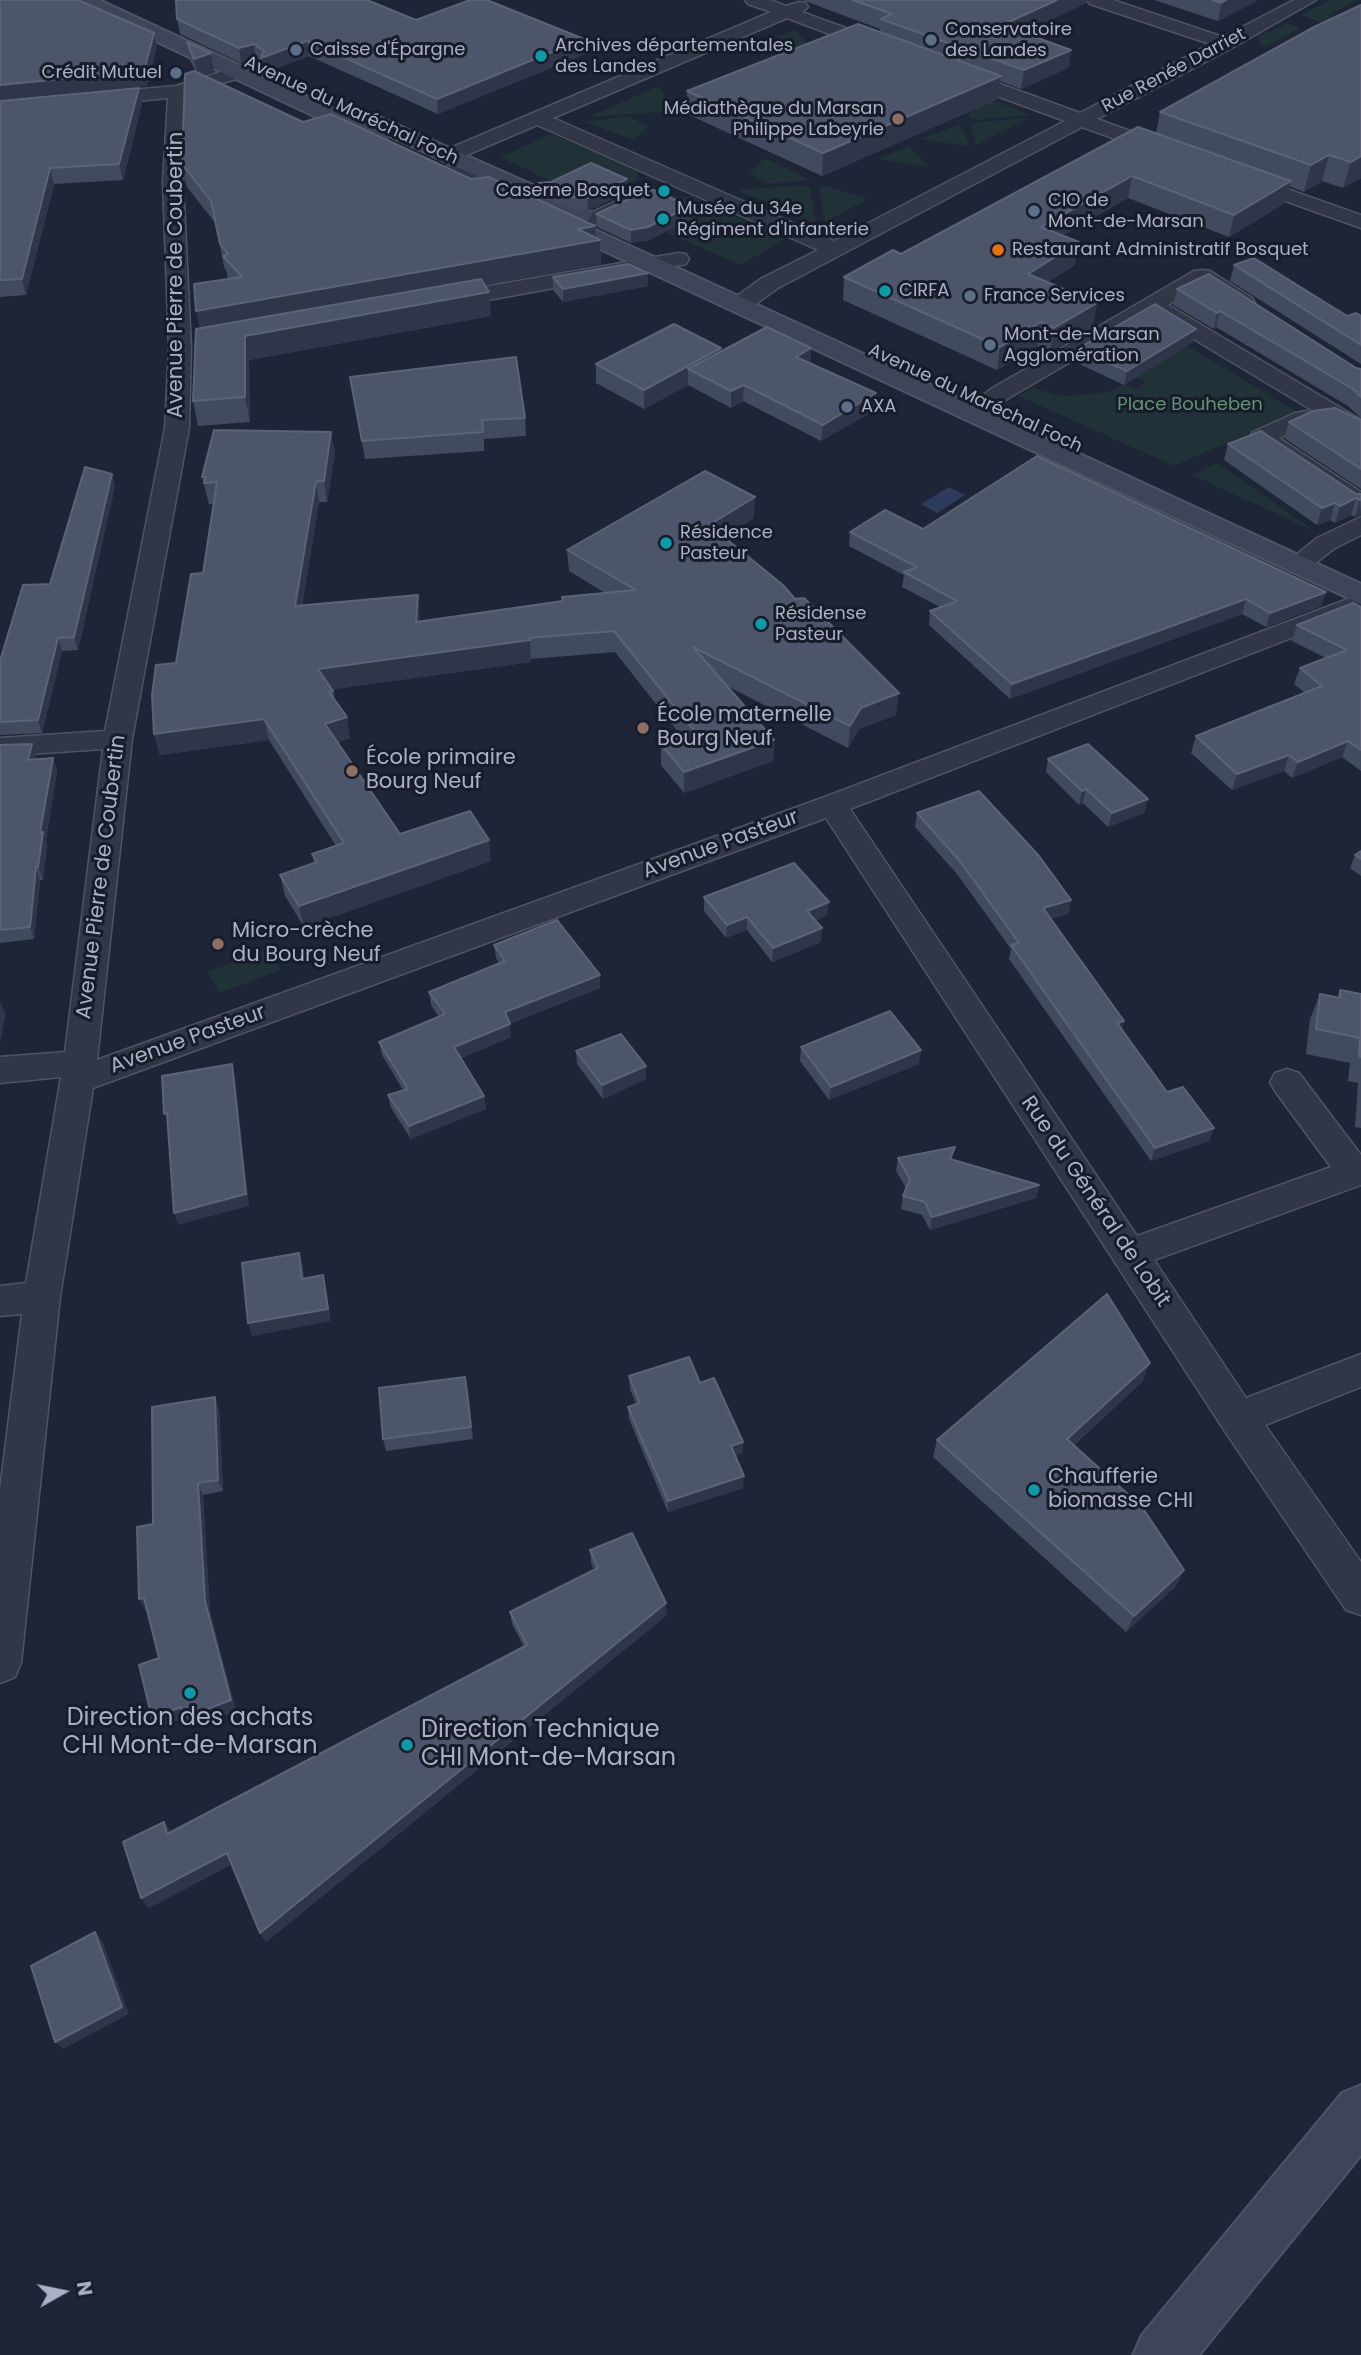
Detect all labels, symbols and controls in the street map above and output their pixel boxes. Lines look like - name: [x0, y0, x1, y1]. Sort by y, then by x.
- place label: Conservatoire des Landes: [945, 19, 1072, 61]
- street label: Rue Renée Darriet: [1098, 24, 1250, 118]
- marker: Conservatoire des Landes: [923, 32, 939, 48]
- place label: Archives départementales des Landes: [555, 35, 793, 78]
- place label: Caisse d'Épargne: [310, 39, 465, 61]
- marker: Caisse d'Épargne: [288, 42, 304, 58]
- marker: Archives départementales des Landes: [533, 48, 549, 64]
- street label: Avenue du Maréchal Foch: [241, 52, 461, 170]
- place label: Crédit Mutuel: [42, 62, 162, 84]
- marker: Crédit Mutuel: [168, 65, 184, 81]
- place label: Médiathèque du Marsan Philippe Labeyrie: [664, 98, 884, 140]
- marker: Médiathèque du Marsan Philippe Labeyrie: [890, 111, 906, 127]
- street label: Avenue Pierre de Coubertin: [164, 132, 190, 418]
- place label: Caserne Bosquet: [496, 180, 650, 202]
- marker: Caserne Bosquet: [656, 183, 672, 199]
- place label: CIO de Mont-de-Marsan: [1048, 190, 1204, 232]
- place label: Musée du 34e Régiment d'Infanterie: [677, 198, 869, 241]
- marker: CIO de Mont-de-Marsan: [1026, 203, 1042, 219]
- marker: Musée du 34e Régiment d'Infanterie: [655, 211, 671, 227]
- place label: Restaurant Administratif Bosquet: [1012, 239, 1309, 261]
- marker: Restaurant Administratif Bosquet: [990, 242, 1006, 258]
- place label: CIRFA: [899, 280, 949, 302]
- marker: CIRFA: [877, 283, 893, 299]
- place label: France Services: [984, 285, 1125, 307]
- marker: France Services: [962, 288, 978, 304]
- place label: Mont-de-Marsan Agglomération: [1004, 324, 1160, 366]
- marker: Mont-de-Marsan Agglomération: [982, 337, 998, 353]
- street label: Avenue du Maréchal Foch: [865, 340, 1085, 458]
- park label: Place Bouheben: [1117, 394, 1263, 416]
- place label: AXA: [861, 396, 896, 418]
- marker: AXA: [839, 399, 855, 415]
- place label: Résidence Pasteur: [680, 522, 773, 564]
- marker: Résidence Pasteur: [658, 535, 674, 551]
- place label: Résidense Pasteur: [775, 603, 866, 646]
- marker: Résidense Pasteur: [753, 616, 769, 632]
- place label: École maternelle Bourg Neuf: [657, 703, 832, 753]
- marker: École maternelle Bourg Neuf: [635, 720, 651, 736]
- street label: Avenue Pierre de Coubertin: [72, 733, 132, 1021]
- place label: École primaire Bourg Neuf: [366, 746, 516, 796]
- marker: École primaire Bourg Neuf: [344, 763, 360, 779]
- street label: Avenue Pasteur: [640, 805, 802, 885]
- place label: Micro-crèche du Bourg Neuf: [232, 919, 381, 969]
- marker: Micro-crèche du Bourg Neuf: [210, 936, 226, 952]
- street label: Avenue Pasteur: [107, 1000, 269, 1080]
- street label: Rue du Général de Lobit: [1015, 1092, 1175, 1312]
- place label: Chaufferie biomasse CHI: [1048, 1465, 1193, 1515]
- marker: Chaufferie biomasse CHI: [1026, 1482, 1042, 1498]
- marker: Direction des achats CHI Mont-de-Marsan: [182, 1685, 198, 1701]
- place label: Direction des achats CHI Mont-de-Marsan: [62, 1705, 318, 1761]
- place label: Direction Technique CHI Mont-de-Marsan: [421, 1717, 676, 1773]
- marker: Direction Technique CHI Mont-de-Marsan: [399, 1737, 415, 1753]
- north arrow: [28, 2257, 98, 2327]
- text: N: [70, 2279, 99, 2298]

